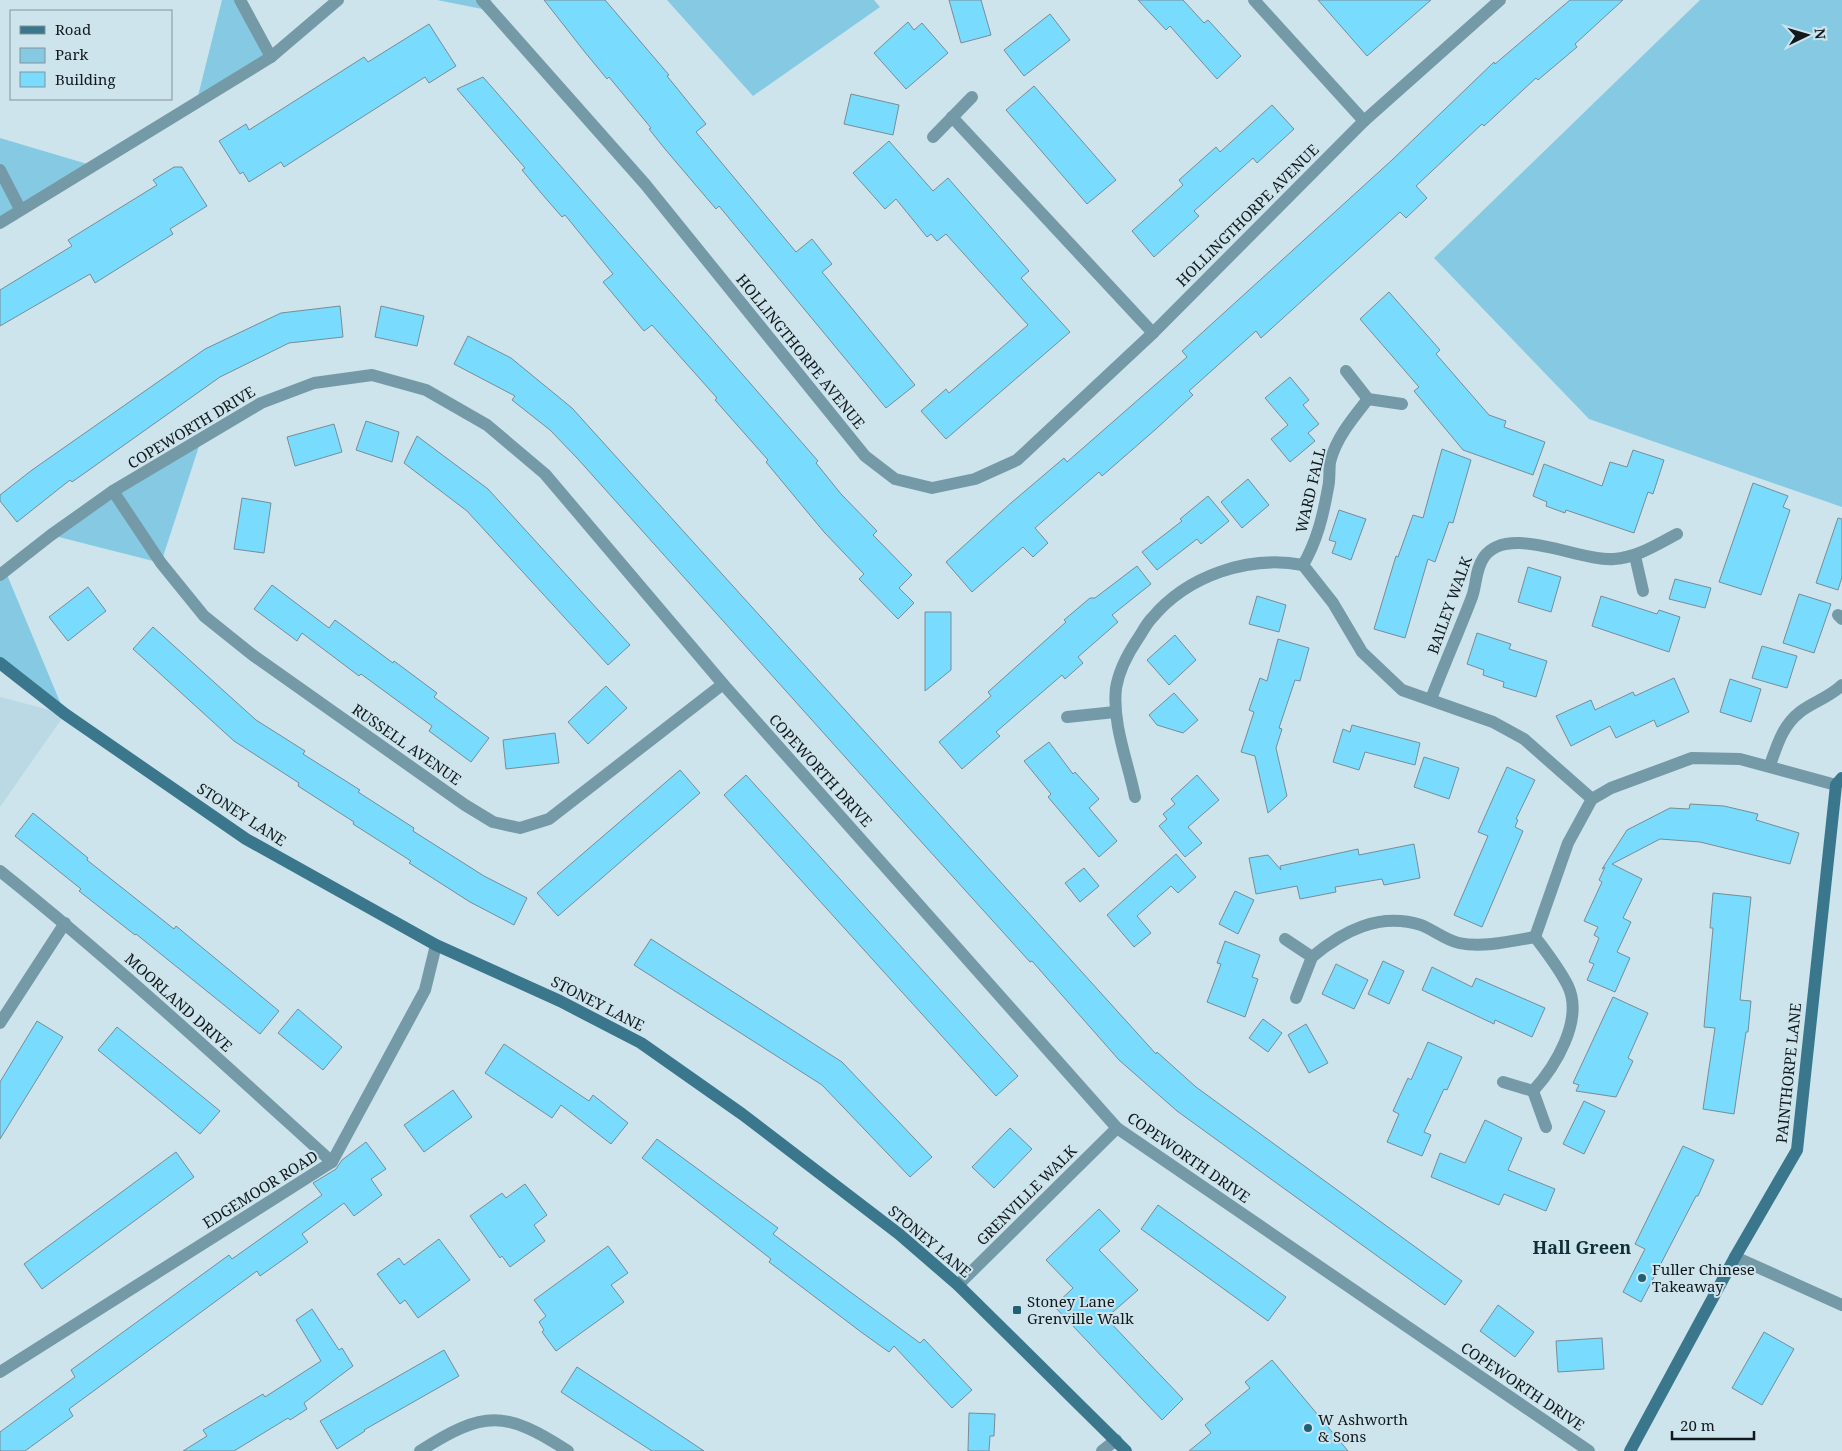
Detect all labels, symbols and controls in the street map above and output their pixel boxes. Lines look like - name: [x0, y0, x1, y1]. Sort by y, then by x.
- legend: [10, 10, 172, 100]
- north arrow: [1782, 10, 1832, 60]
- text: Road: [55, 19, 91, 39]
- text: N: [1811, 27, 1830, 40]
- text: Park: [55, 44, 89, 64]
- text: Building: [55, 69, 116, 89]
- street label: HOLLINGTHORPE AVENUE: [1171, 139, 1323, 291]
- street label: HOLLINGTHORPE AVENUE: [732, 269, 870, 433]
- street label: COPEWORTH DRIVE: [124, 381, 258, 473]
- street label: WARD FALL: [1290, 445, 1330, 535]
- street label: BAILEY WALK: [1422, 553, 1476, 657]
- street label: RUSSELL AVENUE: [348, 699, 466, 789]
- street label: COPEWORTH DRIVE: [765, 709, 877, 831]
- street label: STONEY LANE: [194, 778, 290, 850]
- street label: MOORLAND DRIVE: [121, 948, 237, 1056]
- street label: STONEY LANE: [548, 971, 648, 1035]
- street label: PAINTHORPE LANE: [1771, 1002, 1805, 1144]
- street label: COPEWORTH DRIVE: [1124, 1107, 1254, 1207]
- street label: GRENVILLE WALK: [972, 1140, 1081, 1249]
- street label: EDGEMOOR ROAD: [199, 1145, 321, 1233]
- street label: STONEY LANE: [884, 1200, 976, 1282]
- district label: Hall Green: [1533, 1235, 1631, 1259]
- place label: Fuller Chinese Takeaway: [1652, 1259, 1755, 1296]
- marker: Fuller Chinese Takeaway: [1636, 1272, 1648, 1284]
- place label: Stoney Lane Grenville Walk: [1027, 1291, 1134, 1328]
- marker: Stoney Lane Grenville Walk: [1011, 1304, 1023, 1316]
- street label: COPEWORTH DRIVE: [1457, 1337, 1589, 1435]
- scale bar: [1672, 1408, 1754, 1440]
- place label: W Ashworth & Sons: [1318, 1409, 1408, 1446]
- text: 20 m: [1680, 1415, 1715, 1435]
- marker: W Ashworth & Sons: [1302, 1422, 1314, 1434]

